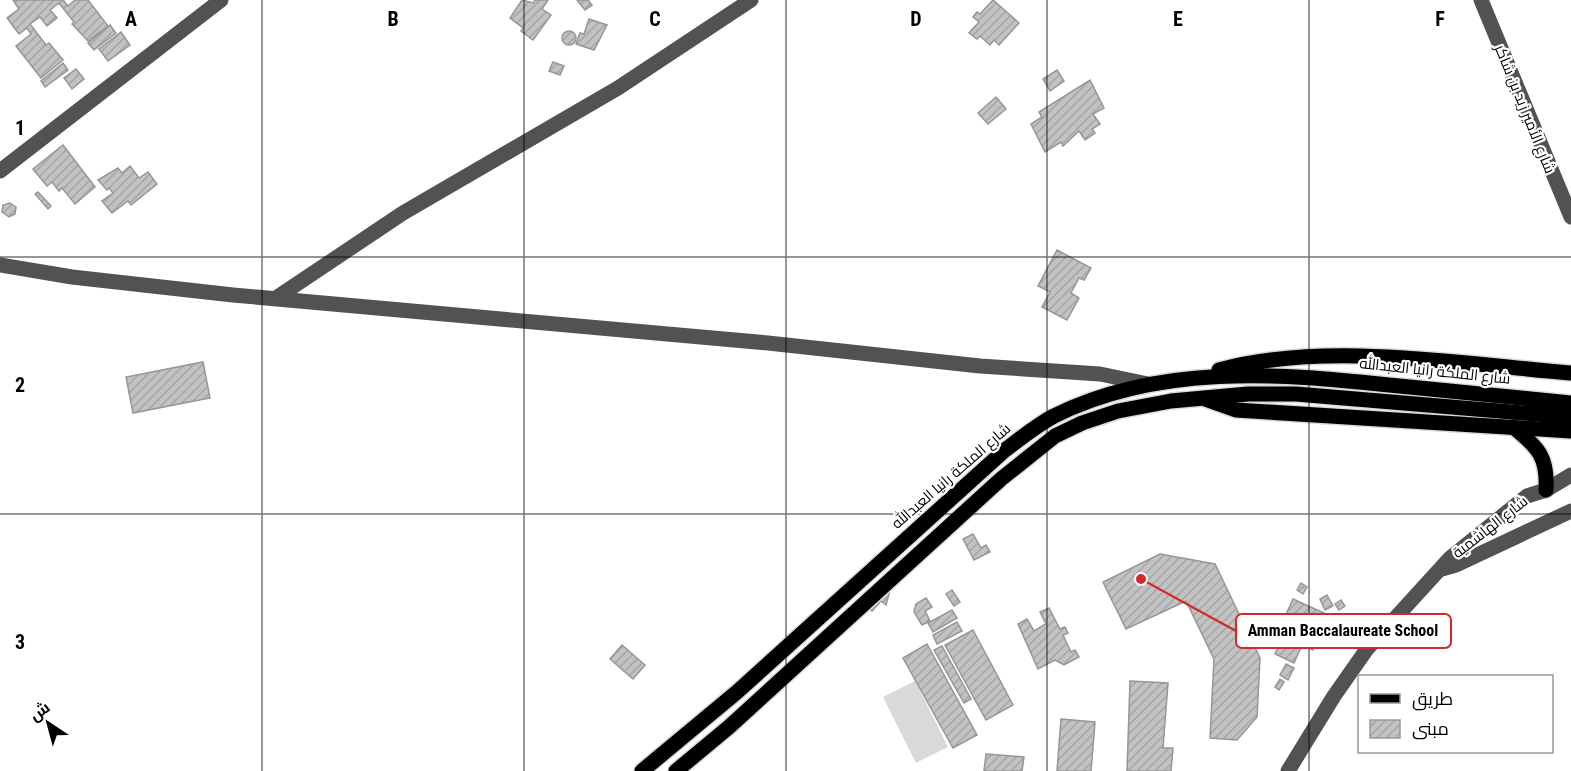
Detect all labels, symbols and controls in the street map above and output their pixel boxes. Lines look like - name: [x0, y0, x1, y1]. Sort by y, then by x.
- text: A: [125, 7, 137, 31]
- text: B: [387, 7, 399, 31]
- text: C: [649, 7, 661, 31]
- text: D: [910, 7, 922, 31]
- text: E: [1173, 7, 1183, 31]
- text: F: [1435, 7, 1445, 31]
- street label: شارع الأمير زيد بن شاكر: [1489, 41, 1559, 177]
- text: 1: [15, 116, 25, 140]
- street label: شارع الملكة رانيا العبدالله: [1358, 353, 1511, 390]
- text: 2: [15, 373, 25, 397]
- street label: شارع الملكة رانيا العبدالله: [887, 419, 1015, 534]
- street label: شارع الهاشمية: [1449, 492, 1532, 564]
- callout: Amman Baccalaureate School: [1236, 614, 1451, 648]
- text: Amman Baccalaureate School: [1248, 621, 1438, 640]
- text: 3: [15, 630, 25, 654]
- legend: [1358, 675, 1553, 753]
- text: طريق: [1412, 688, 1453, 711]
- north arrow: [18, 693, 78, 753]
- text: ش: [26, 698, 53, 725]
- text: مبنى: [1412, 718, 1449, 740]

